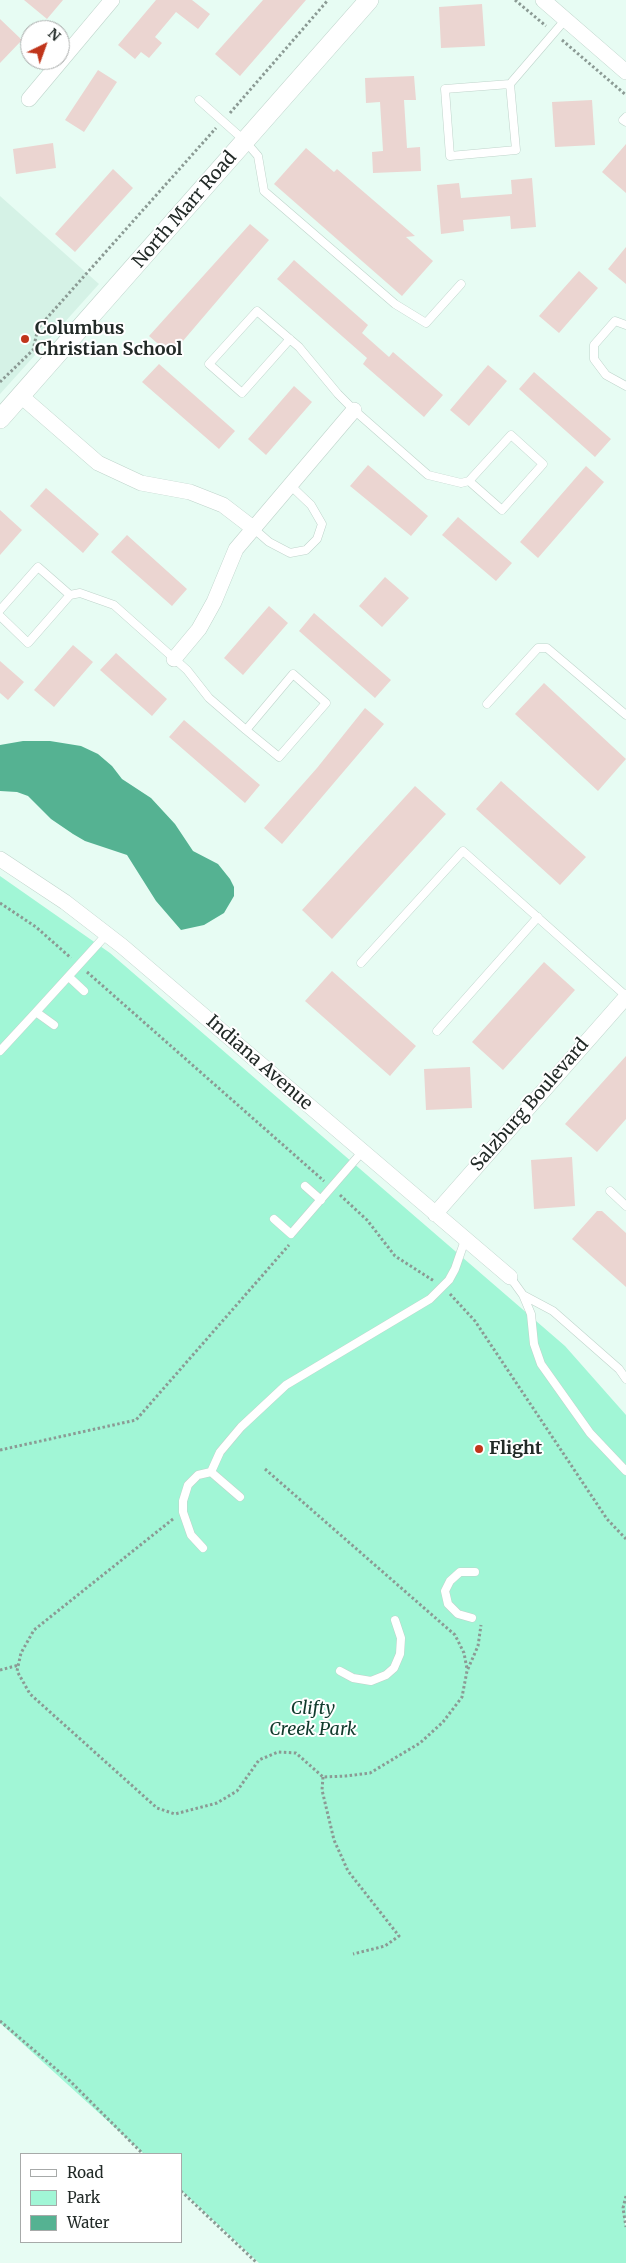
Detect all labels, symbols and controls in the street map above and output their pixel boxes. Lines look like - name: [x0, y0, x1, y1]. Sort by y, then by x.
- north arrow: [20, 20, 70, 70]
- text: N: [44, 24, 65, 45]
- street label: North Marr Road: [129, 147, 241, 273]
- place label: Columbus Christian School: [35, 318, 182, 360]
- marker: Columbus Christian School: [19, 333, 31, 345]
- street label: Indiana Avenue: [201, 1011, 317, 1115]
- street label: Salzburg Boulevard: [467, 1034, 593, 1176]
- place label: Flight: [489, 1438, 542, 1460]
- marker: Flight: [473, 1443, 485, 1455]
- park label: Clifty Creek Park: [269, 1698, 357, 1740]
- legend: [20, 2153, 182, 2243]
- text: Road: [67, 2163, 103, 2182]
- text: Park: [67, 2188, 100, 2207]
- text: Water: [67, 2213, 109, 2232]

